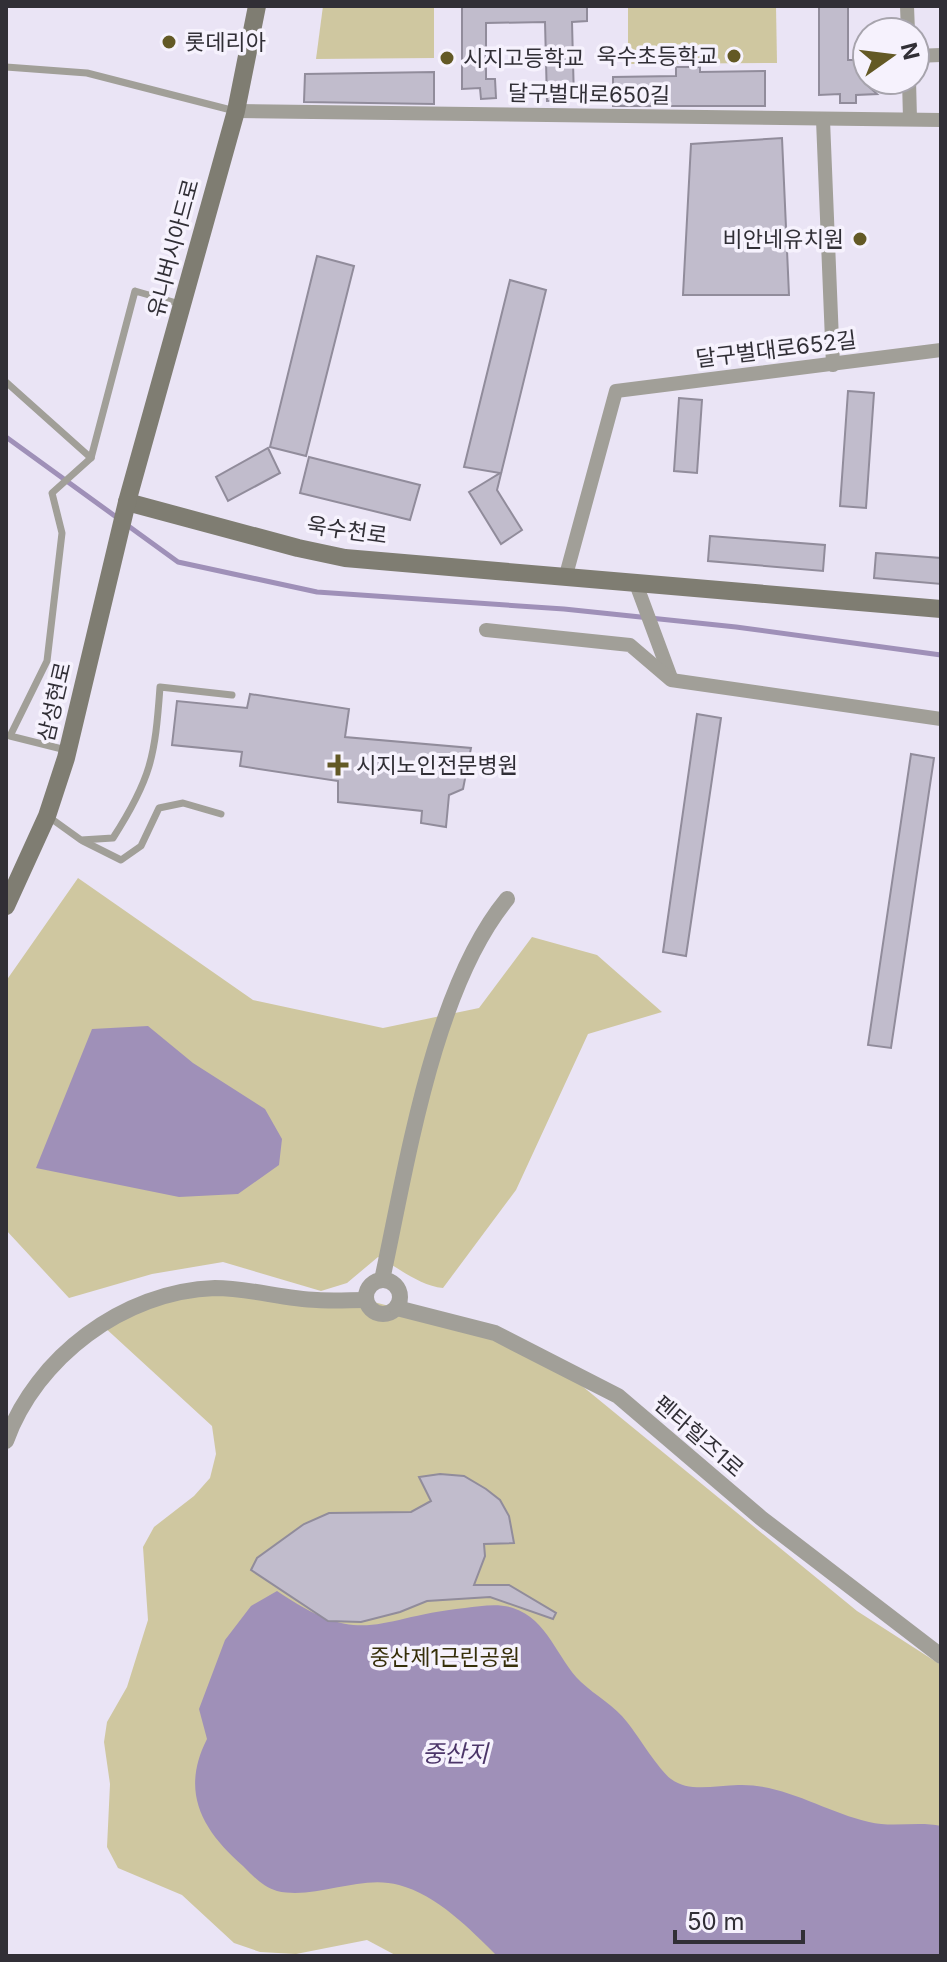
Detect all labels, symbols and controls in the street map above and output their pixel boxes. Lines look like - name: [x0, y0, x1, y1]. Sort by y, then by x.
- north arrow: [851, 16, 931, 96]
- place label: 롯데리아: [185, 29, 266, 55]
- marker: 롯데리아: [160, 33, 178, 51]
- text: N: [896, 40, 925, 62]
- place label: 욱수초등학교: [597, 43, 718, 69]
- place label: 시지고등학교: [463, 45, 584, 71]
- marker: 욱수초등학교: [725, 47, 743, 65]
- marker: 시지고등학교: [438, 49, 456, 67]
- street label: 달구벌대로650길: [508, 80, 670, 108]
- street label: 유니버시아드로: [142, 176, 204, 320]
- place label: 비안네유치원: [723, 226, 844, 252]
- marker: 비안네유치원: [851, 230, 869, 248]
- street label: 달구벌대로652길: [694, 326, 858, 372]
- street label: 욱수천로: [305, 511, 389, 549]
- street label: 삼성현로: [32, 660, 76, 744]
- place label: 시지노인전문병원: [356, 752, 518, 778]
- marker: 시지노인전문병원: [327, 754, 349, 776]
- street label: 펜타힐즈1로: [649, 1390, 749, 1482]
- park label: 중산제1근린공원: [370, 1644, 520, 1670]
- water label: 중산지: [422, 1739, 490, 1768]
- scale bar: [675, 1894, 803, 1944]
- text: 50 m: [687, 1907, 745, 1936]

